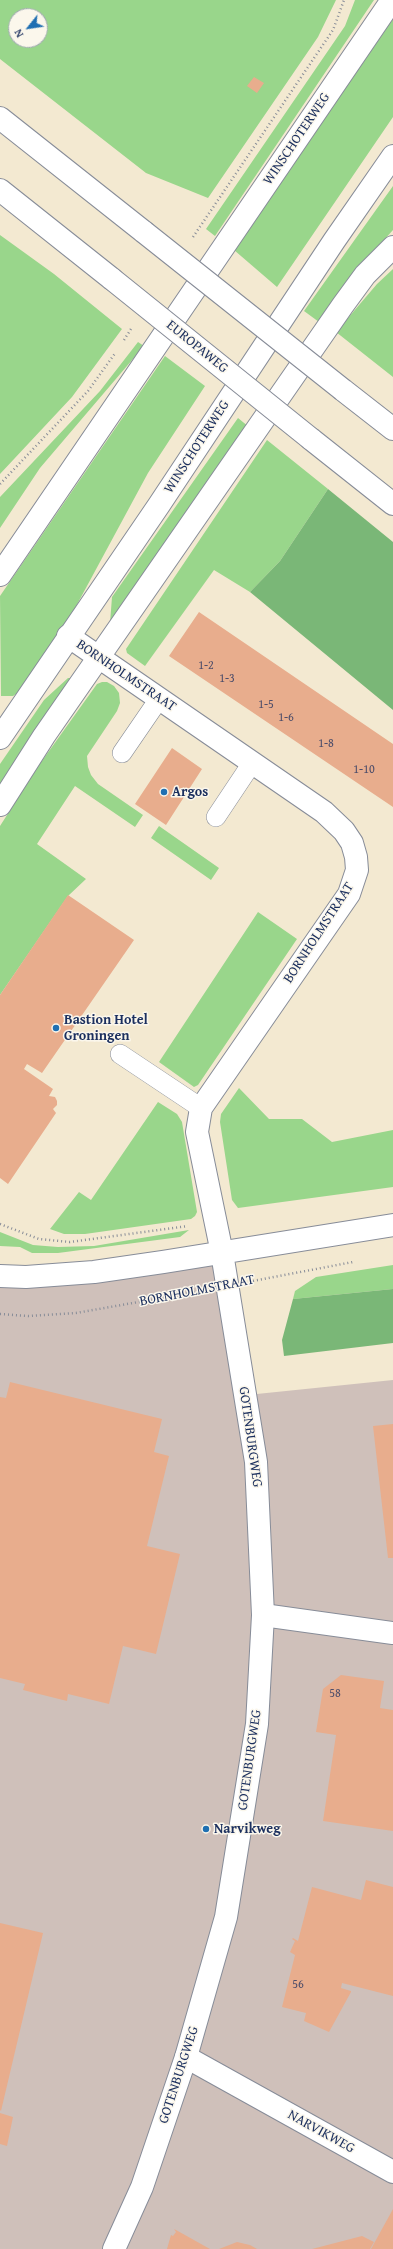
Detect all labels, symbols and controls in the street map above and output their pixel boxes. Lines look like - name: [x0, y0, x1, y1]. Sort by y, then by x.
- north arrow: [8, 8, 48, 48]
- text: N: [10, 26, 27, 41]
- street label: WINSCHOTERWEG: [260, 90, 334, 188]
- street label: EUROPAWEG: [163, 317, 231, 377]
- street label: WINSCHOTERWEG: [161, 397, 233, 497]
- street label: BORNHOLMSTRAAT: [73, 636, 179, 716]
- house number: 1-2: [198, 659, 214, 673]
- house number: 1-3: [219, 672, 235, 686]
- house number: 1-5: [258, 698, 274, 712]
- house number: 1-6: [278, 711, 294, 725]
- house number: 1-8: [318, 737, 334, 751]
- house number: 1-10: [353, 763, 375, 777]
- place label: Argos: [172, 784, 208, 800]
- marker: Argos: [159, 787, 169, 797]
- street label: BORNHOLMSTRAAT: [280, 880, 358, 986]
- place label: Bastion Hotel Groningen: [64, 1012, 148, 1044]
- marker: Bastion Hotel Groningen: [51, 1023, 61, 1033]
- street label: BORNHOLMSTRAAT: [138, 1272, 256, 1310]
- street label: GOTENBURGWEG: [235, 1386, 265, 1488]
- house number: 58: [329, 1687, 341, 1701]
- street label: GOTENBURGWEG: [235, 1709, 265, 1811]
- place label: Narvikweg: [214, 1821, 281, 1837]
- marker: Narvikweg: [201, 1824, 211, 1834]
- house number: 56: [292, 1978, 304, 1992]
- street label: GOTENBURGWEG: [155, 2024, 203, 2126]
- street label: NARVIKWEG: [285, 2107, 357, 2157]

